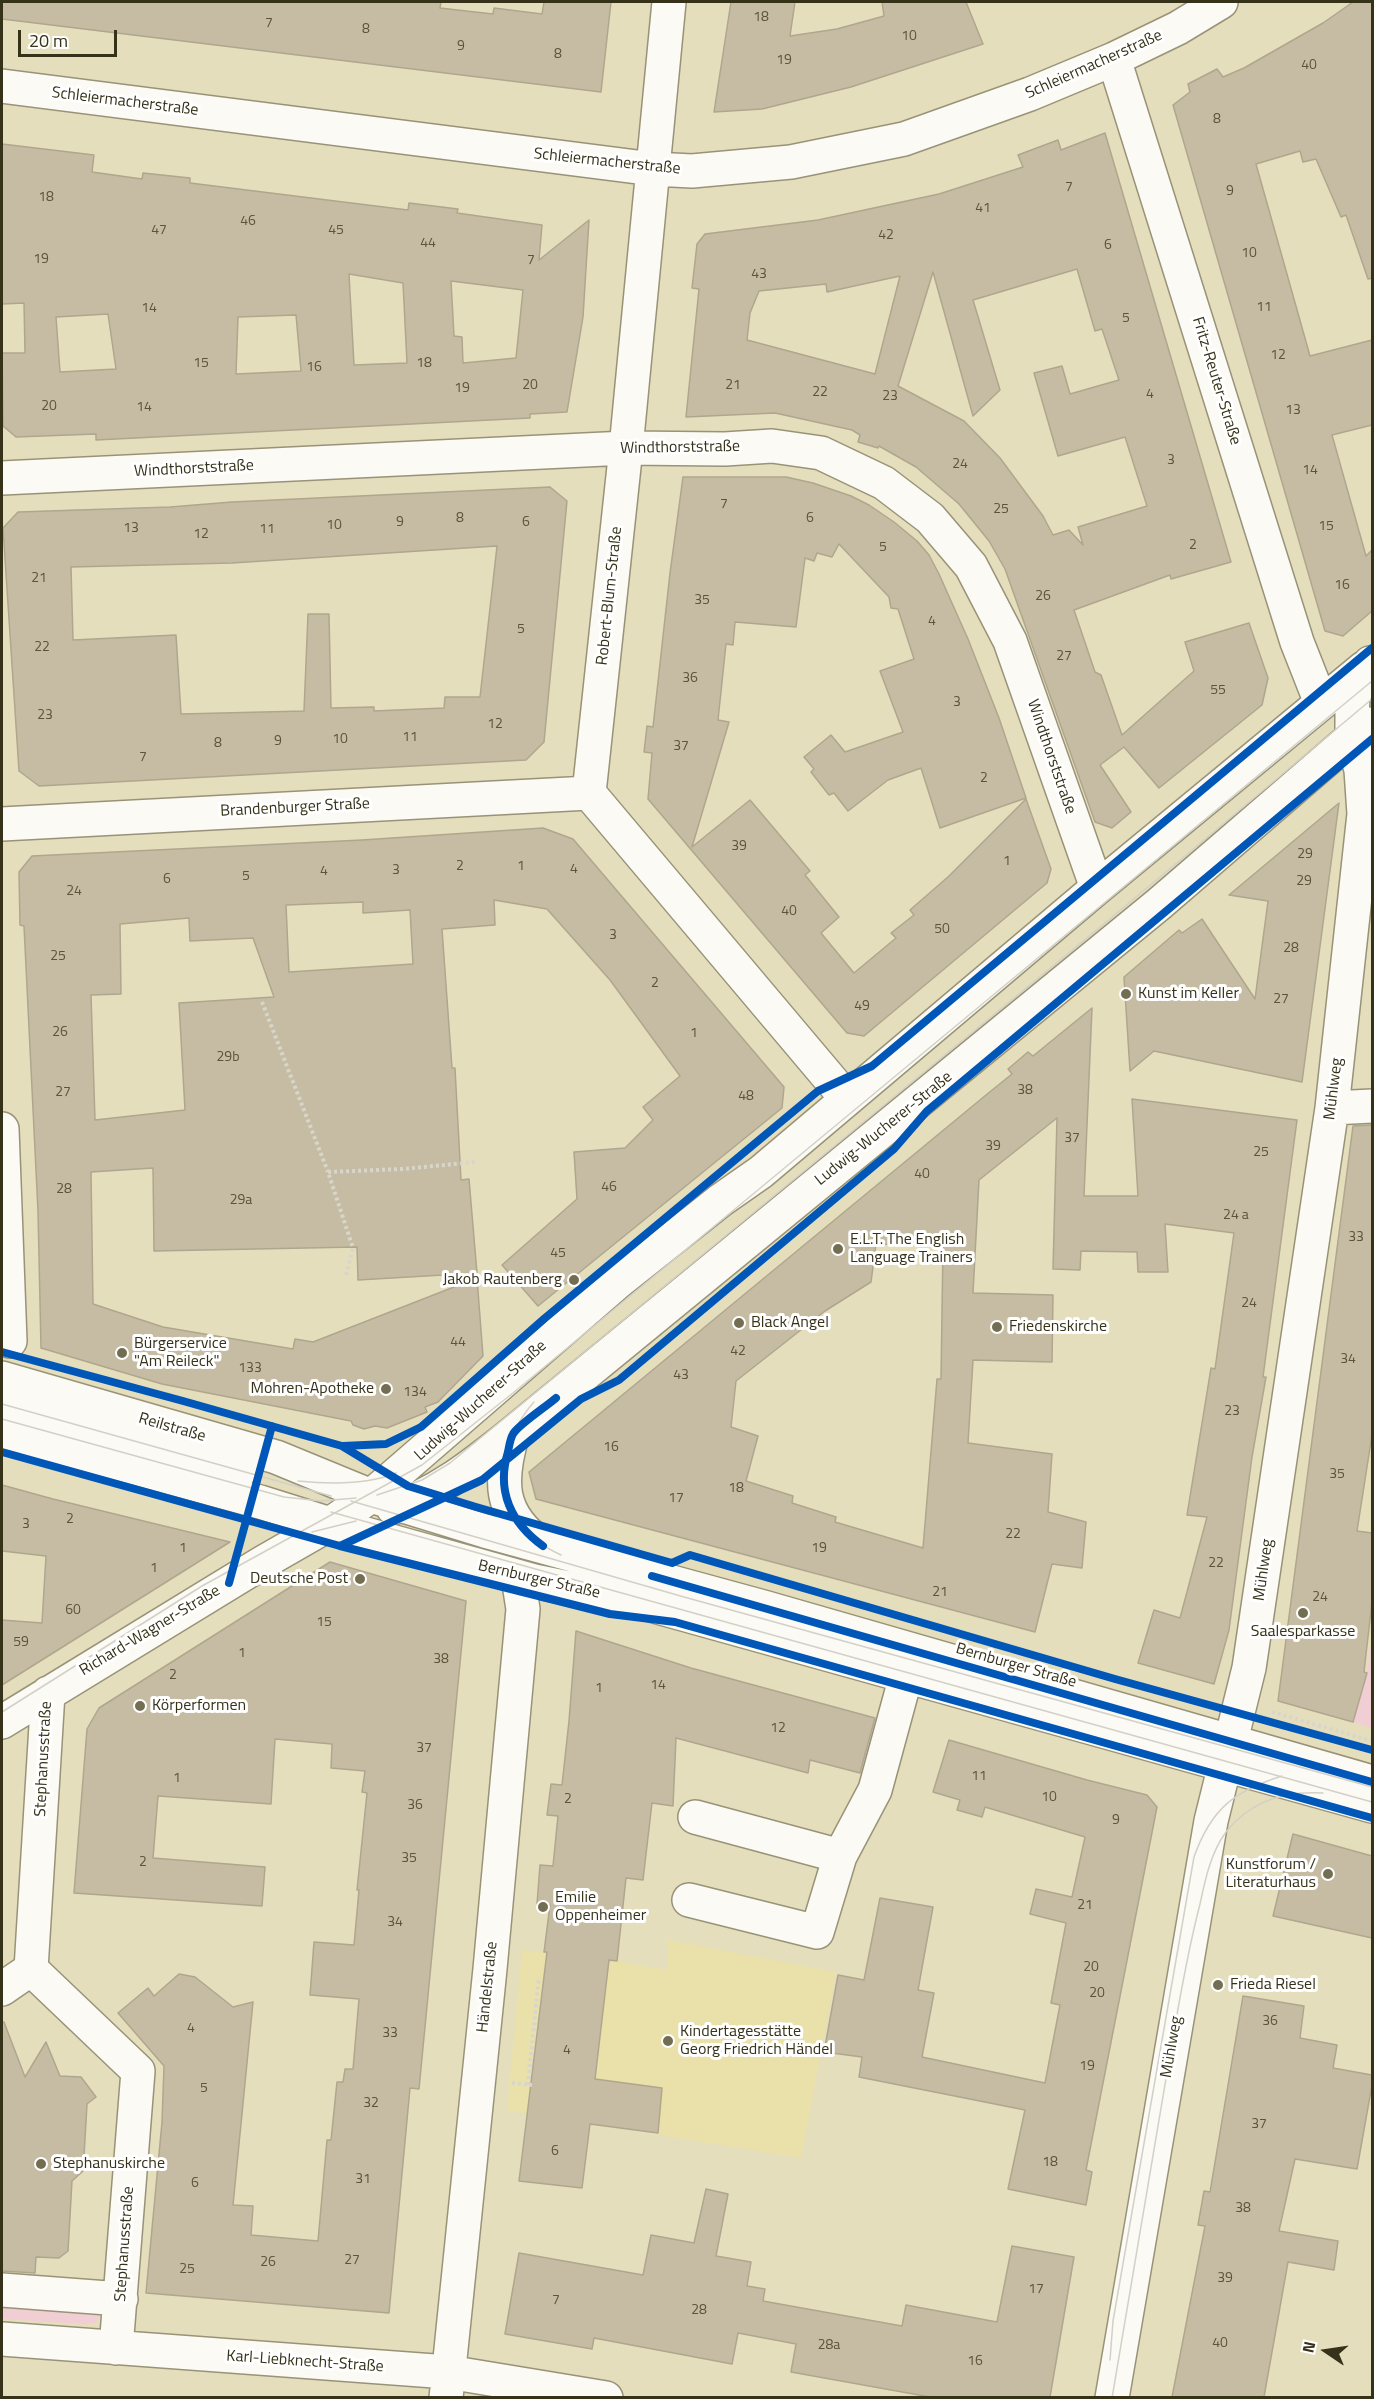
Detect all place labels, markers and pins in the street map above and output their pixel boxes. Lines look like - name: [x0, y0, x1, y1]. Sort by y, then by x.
- place label: Kunst im Keller: [1138, 984, 1239, 1004]
- marker: Kunst im Keller: [1119, 987, 1133, 1001]
- place label: E.L.T. The English Language Trainers: [850, 1230, 973, 1268]
- marker: E.L.T. The English Language Trainers: [831, 1242, 845, 1256]
- place label: Jakob Rautenberg: [443, 1270, 562, 1290]
- marker: Jakob Rautenberg: [567, 1273, 581, 1287]
- place label: Black Angel: [751, 1313, 829, 1333]
- marker: Black Angel: [732, 1316, 746, 1330]
- place label: Friedenskirche: [1009, 1317, 1107, 1337]
- marker: Friedenskirche: [990, 1320, 1004, 1334]
- place label: Bürgerservice "Am Reileck": [134, 1334, 227, 1372]
- marker: Bürgerservice "Am Reileck": [115, 1346, 129, 1360]
- place label: Mohren-Apotheke: [251, 1379, 374, 1399]
- marker: Mohren-Apotheke: [379, 1382, 393, 1396]
- place label: Deutsche Post: [250, 1569, 348, 1589]
- marker: Deutsche Post: [353, 1572, 367, 1586]
- marker: Saalesparkasse: [1296, 1606, 1310, 1620]
- place label: Saalesparkasse: [1251, 1622, 1355, 1642]
- place label: Körperformen: [152, 1696, 246, 1716]
- marker: Körperformen: [133, 1699, 147, 1713]
- place label: Kunstforum / Literaturhaus: [1225, 1855, 1316, 1893]
- marker: Kunstforum / Literaturhaus: [1321, 1867, 1335, 1881]
- place label: Emilie Oppenheimer: [555, 1888, 646, 1926]
- marker: Emilie Oppenheimer: [536, 1900, 550, 1914]
- place label: Frieda Riesel: [1230, 1975, 1316, 1995]
- marker: Frieda Riesel: [1211, 1978, 1225, 1992]
- place label: Kindertagesstätte Georg Friedrich Händel: [680, 2022, 833, 2060]
- marker: Kindertagesstätte Georg Friedrich Händel: [661, 2034, 675, 2048]
- place label: Stephanuskirche: [53, 2154, 165, 2174]
- marker: Stephanuskirche: [34, 2157, 48, 2171]

